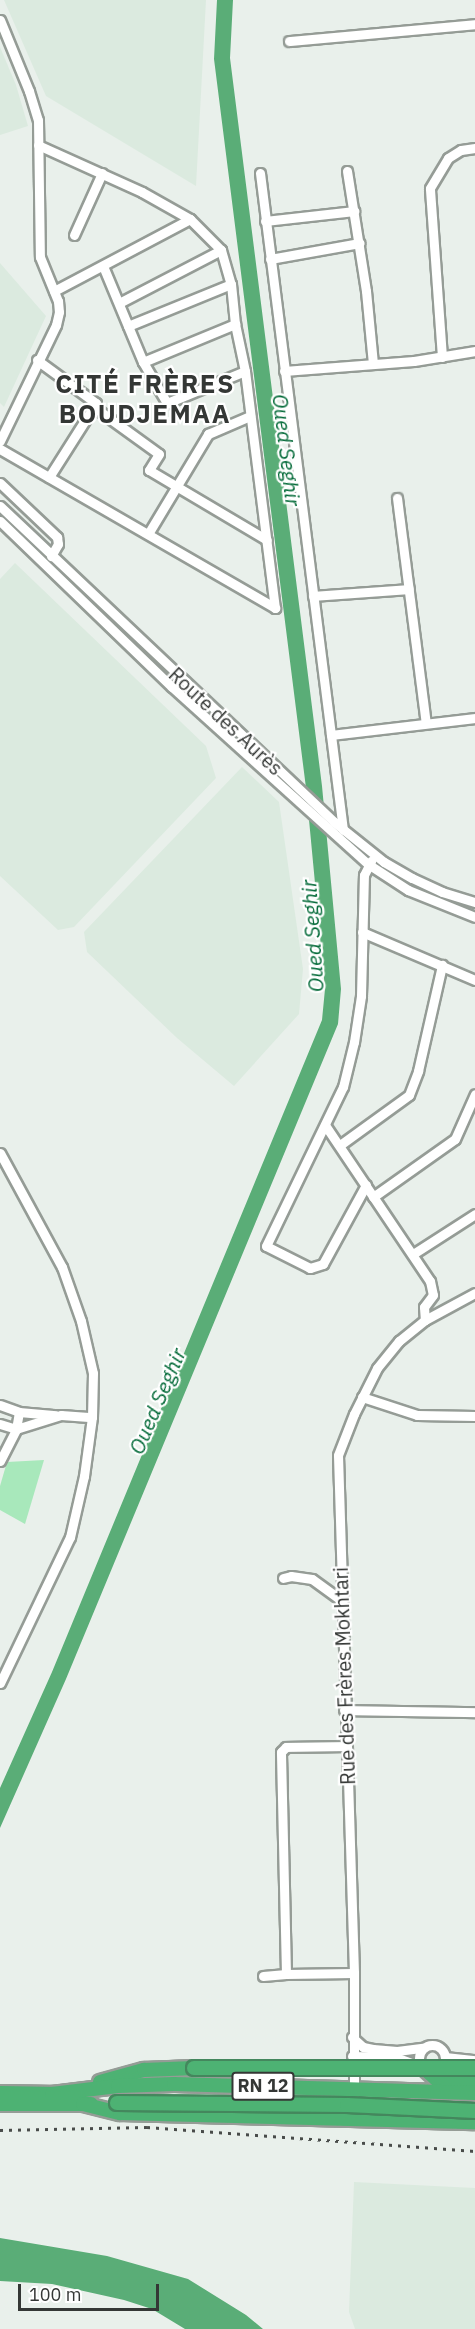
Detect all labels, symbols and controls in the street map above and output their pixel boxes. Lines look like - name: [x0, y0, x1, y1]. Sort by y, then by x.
- district label: CITÉ FRÈRES BOUDJEMAA: [55, 368, 235, 430]
- water label: Oued Seghir: [268, 393, 306, 507]
- street label: Route des Aurès: [164, 662, 288, 780]
- water label: Oued Seghir: [296, 879, 328, 993]
- water label: Oued Seghir: [123, 1344, 191, 1458]
- street label: Rue des Frères Mokhtari: [328, 1567, 360, 1785]
- road number: RN 12: [230, 2071, 296, 2101]
- scale bar: [21, 2272, 162, 2310]
- text: 100 m: [29, 2283, 81, 2306]

